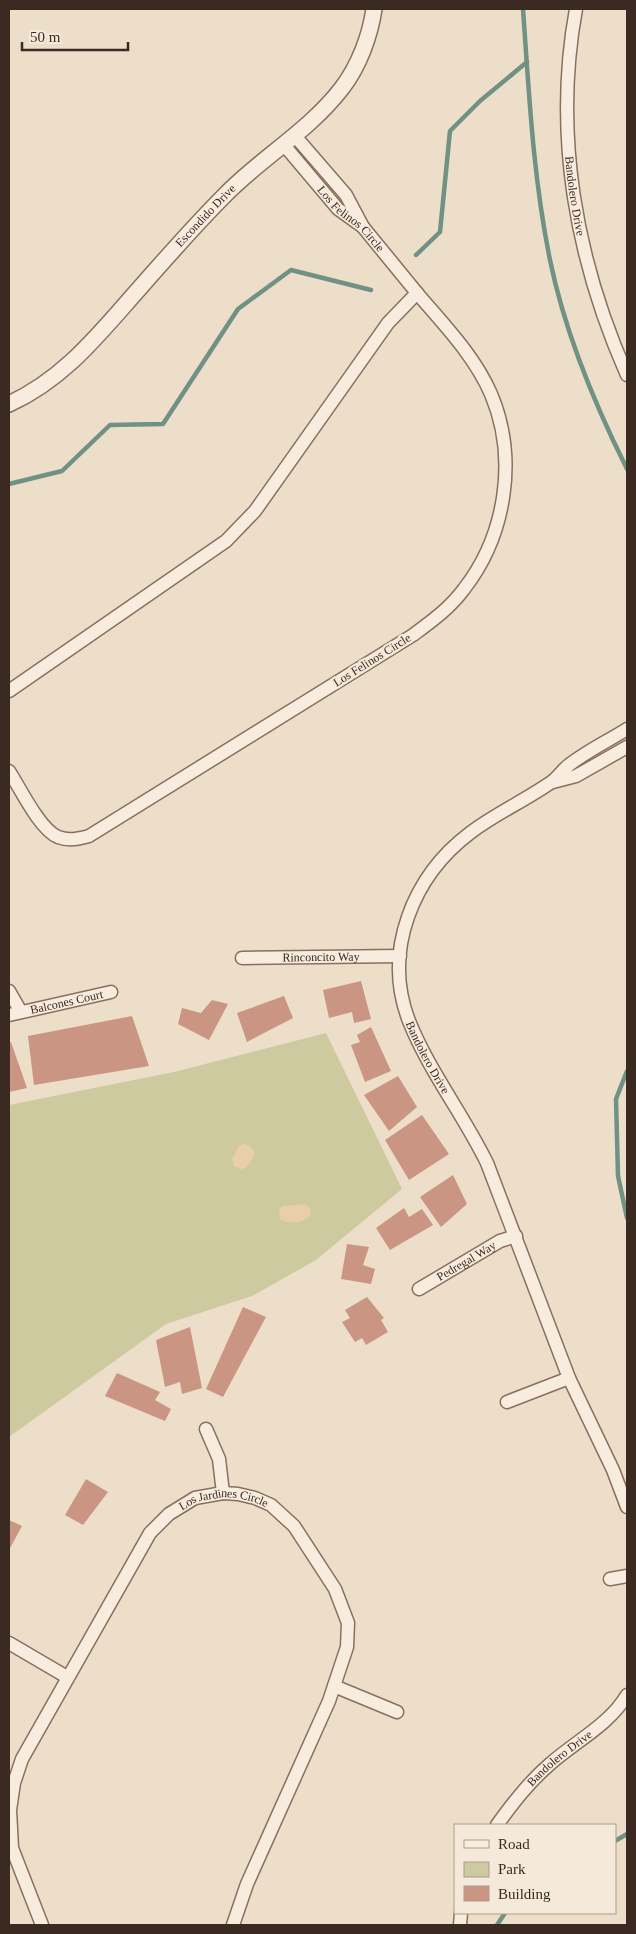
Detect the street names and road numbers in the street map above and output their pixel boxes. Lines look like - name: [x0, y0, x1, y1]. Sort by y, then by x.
- street label: Bandolero Drive: [562, 156, 588, 237]
- street label: Escondido Drive: [172, 181, 238, 250]
- street label: Los Felinos Circle: [315, 183, 387, 255]
- street label: Los Felinos Circle: [331, 631, 413, 689]
- street label: Rinconcito Way: [282, 950, 360, 964]
- street label: Balcones Court: [29, 987, 105, 1017]
- street label: Bandolero Drive: [403, 1019, 453, 1096]
- street label: Pedregal Way: [434, 1238, 498, 1284]
- street label: Los Jardines Circle: [176, 1486, 271, 1513]
- street label: Bandolero Drive: [524, 1727, 595, 1789]

